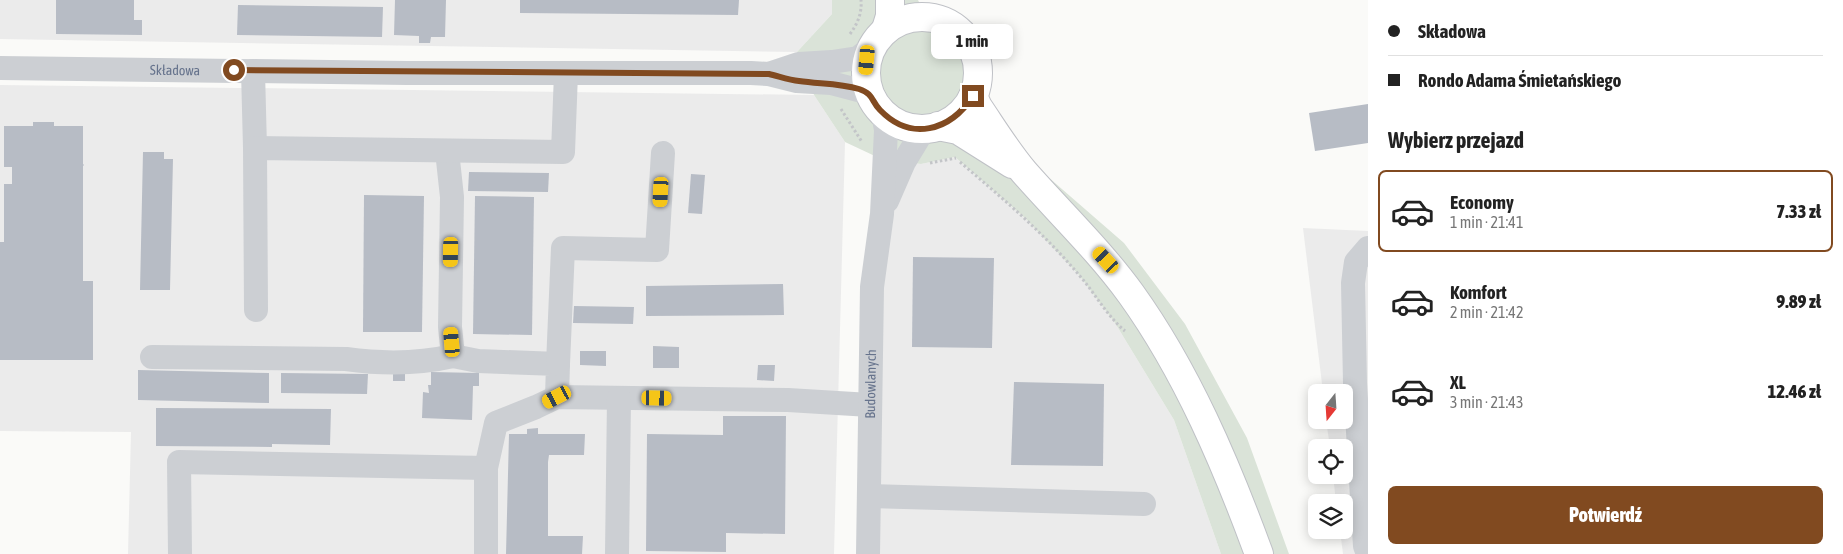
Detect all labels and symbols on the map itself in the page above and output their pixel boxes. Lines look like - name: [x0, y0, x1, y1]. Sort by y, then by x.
- callout: 1 min: [932, 23, 1014, 58]
- car: [858, 44, 875, 76]
- route start: [223, 59, 245, 81]
- street label: Składowa: [150, 62, 200, 78]
- route end: [962, 85, 984, 107]
- car: [652, 177, 669, 207]
- car: [443, 237, 458, 267]
- car: [1090, 244, 1121, 276]
- car: [443, 326, 460, 358]
- street label: Budowlanych: [862, 349, 879, 419]
- car: [540, 384, 573, 410]
- north arrow: [1308, 384, 1352, 429]
- car: [641, 390, 672, 406]

